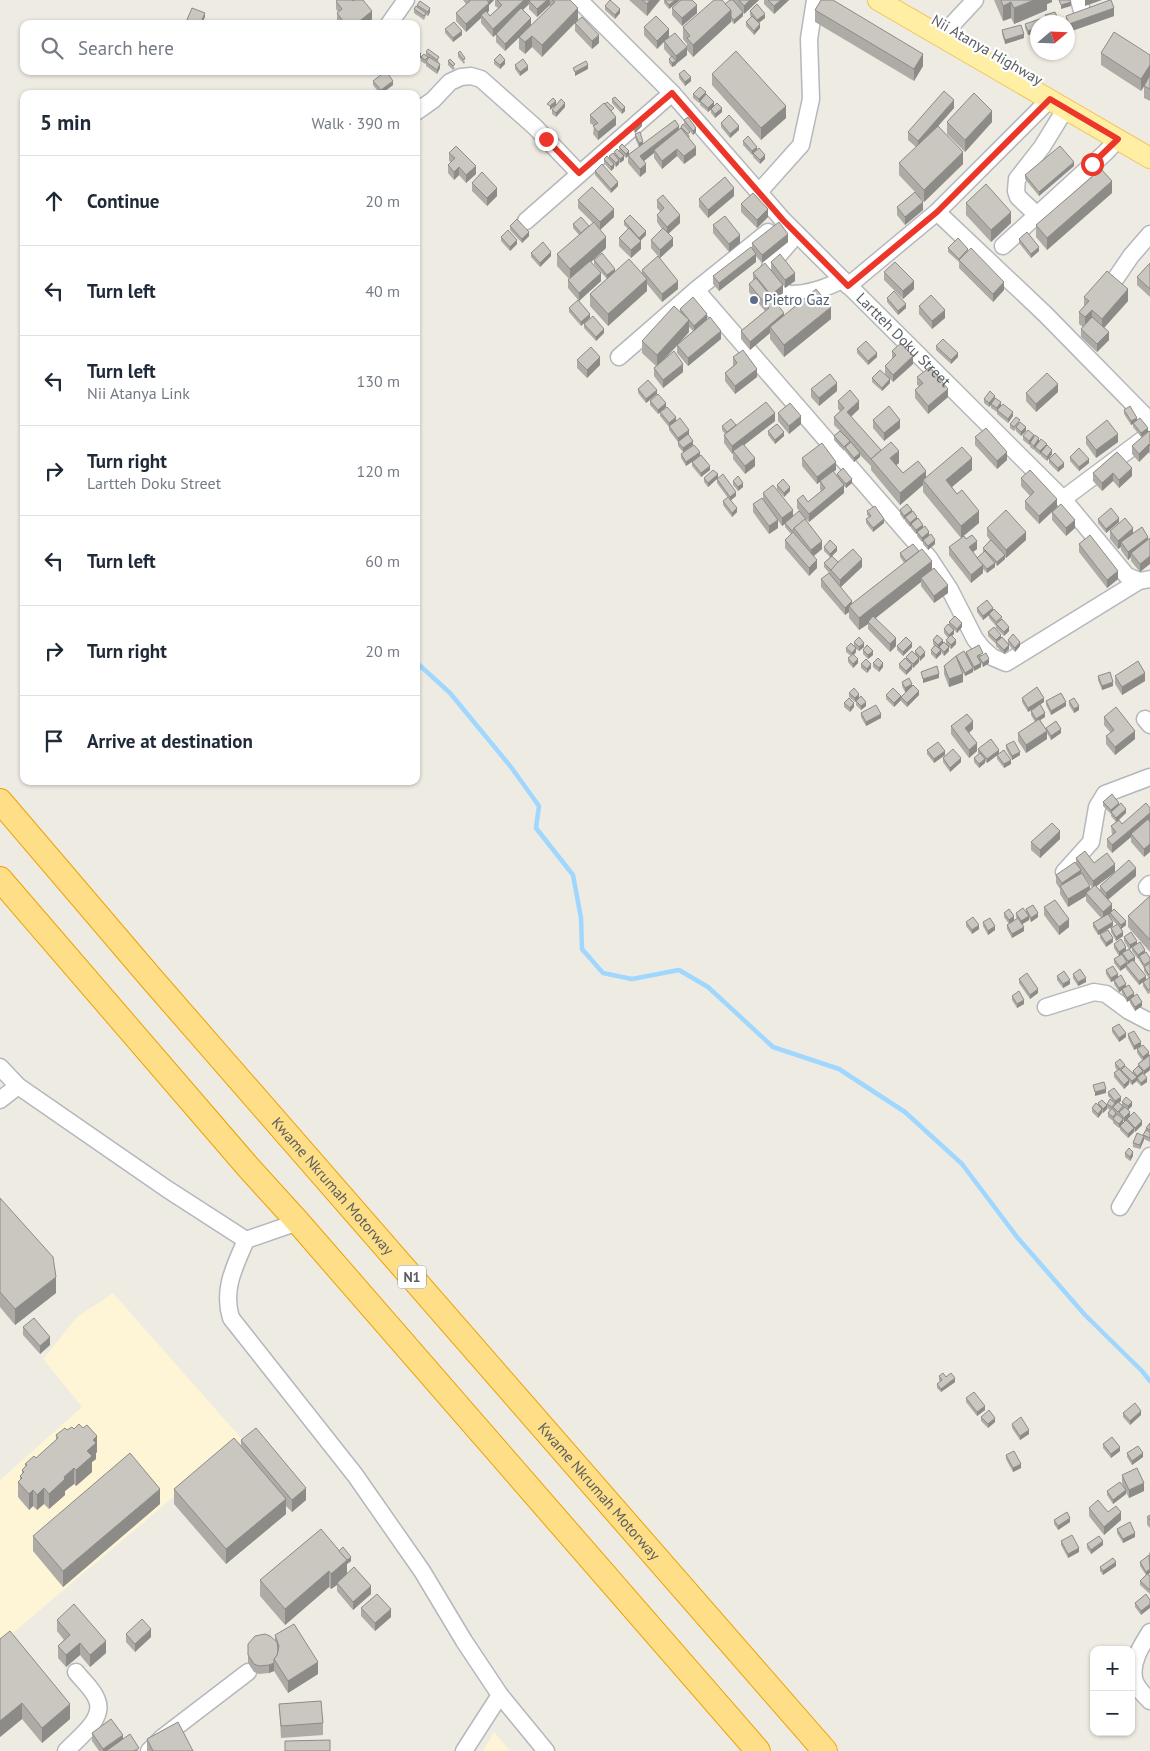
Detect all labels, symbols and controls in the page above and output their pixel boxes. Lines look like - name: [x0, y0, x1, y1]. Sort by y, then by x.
- street label: Nii Atanya Highway: [928, 10, 1046, 89]
- north arrow: [1030, 15, 1075, 60]
- search box: [20, 20, 420, 75]
- icon: search: [38, 34, 66, 62]
- text: Search here: [78, 36, 174, 60]
- text: 5 min: [40, 109, 91, 136]
- text: Walk · 390 m: [311, 113, 400, 133]
- route end: [535, 128, 558, 151]
- route start: [1081, 153, 1104, 176]
- icon: ahead: [40, 187, 68, 215]
- text: Continue: [87, 189, 159, 213]
- text: 20 m: [365, 191, 400, 211]
- icon: left: [40, 277, 68, 305]
- text: Turn left: [87, 279, 156, 303]
- text: 40 m: [365, 281, 400, 301]
- street label: Lartteh Doku Street: [852, 288, 955, 391]
- place label: Pietro Gaz: [764, 290, 830, 309]
- marker: Pietro Gaz: [748, 294, 760, 306]
- text: Turn left: [87, 359, 156, 383]
- icon: left: [40, 367, 68, 395]
- text: 130 m: [357, 371, 400, 391]
- text: Nii Atanya Link: [87, 383, 190, 403]
- text: Turn right: [87, 449, 167, 473]
- icon: right: [40, 457, 68, 485]
- text: 120 m: [357, 461, 400, 481]
- text: Lartteh Doku Street: [87, 473, 221, 493]
- icon: left: [40, 547, 68, 575]
- text: Turn left: [87, 549, 156, 573]
- text: 60 m: [365, 551, 400, 571]
- icon: right: [40, 637, 68, 665]
- text: Turn right: [87, 639, 167, 663]
- text: 20 m: [365, 641, 400, 661]
- icon: arrive: [40, 727, 68, 755]
- text: Arrive at destination: [87, 729, 253, 753]
- street label: Kwame Nkrumah Motorway: [268, 1113, 398, 1259]
- road number: N1: [398, 1266, 426, 1288]
- street label: Kwame Nkrumah Motorway: [534, 1418, 664, 1564]
- map controls: [1090, 1646, 1135, 1736]
- button: +: [1090, 1646, 1135, 1691]
- button: −: [1090, 1691, 1135, 1736]

